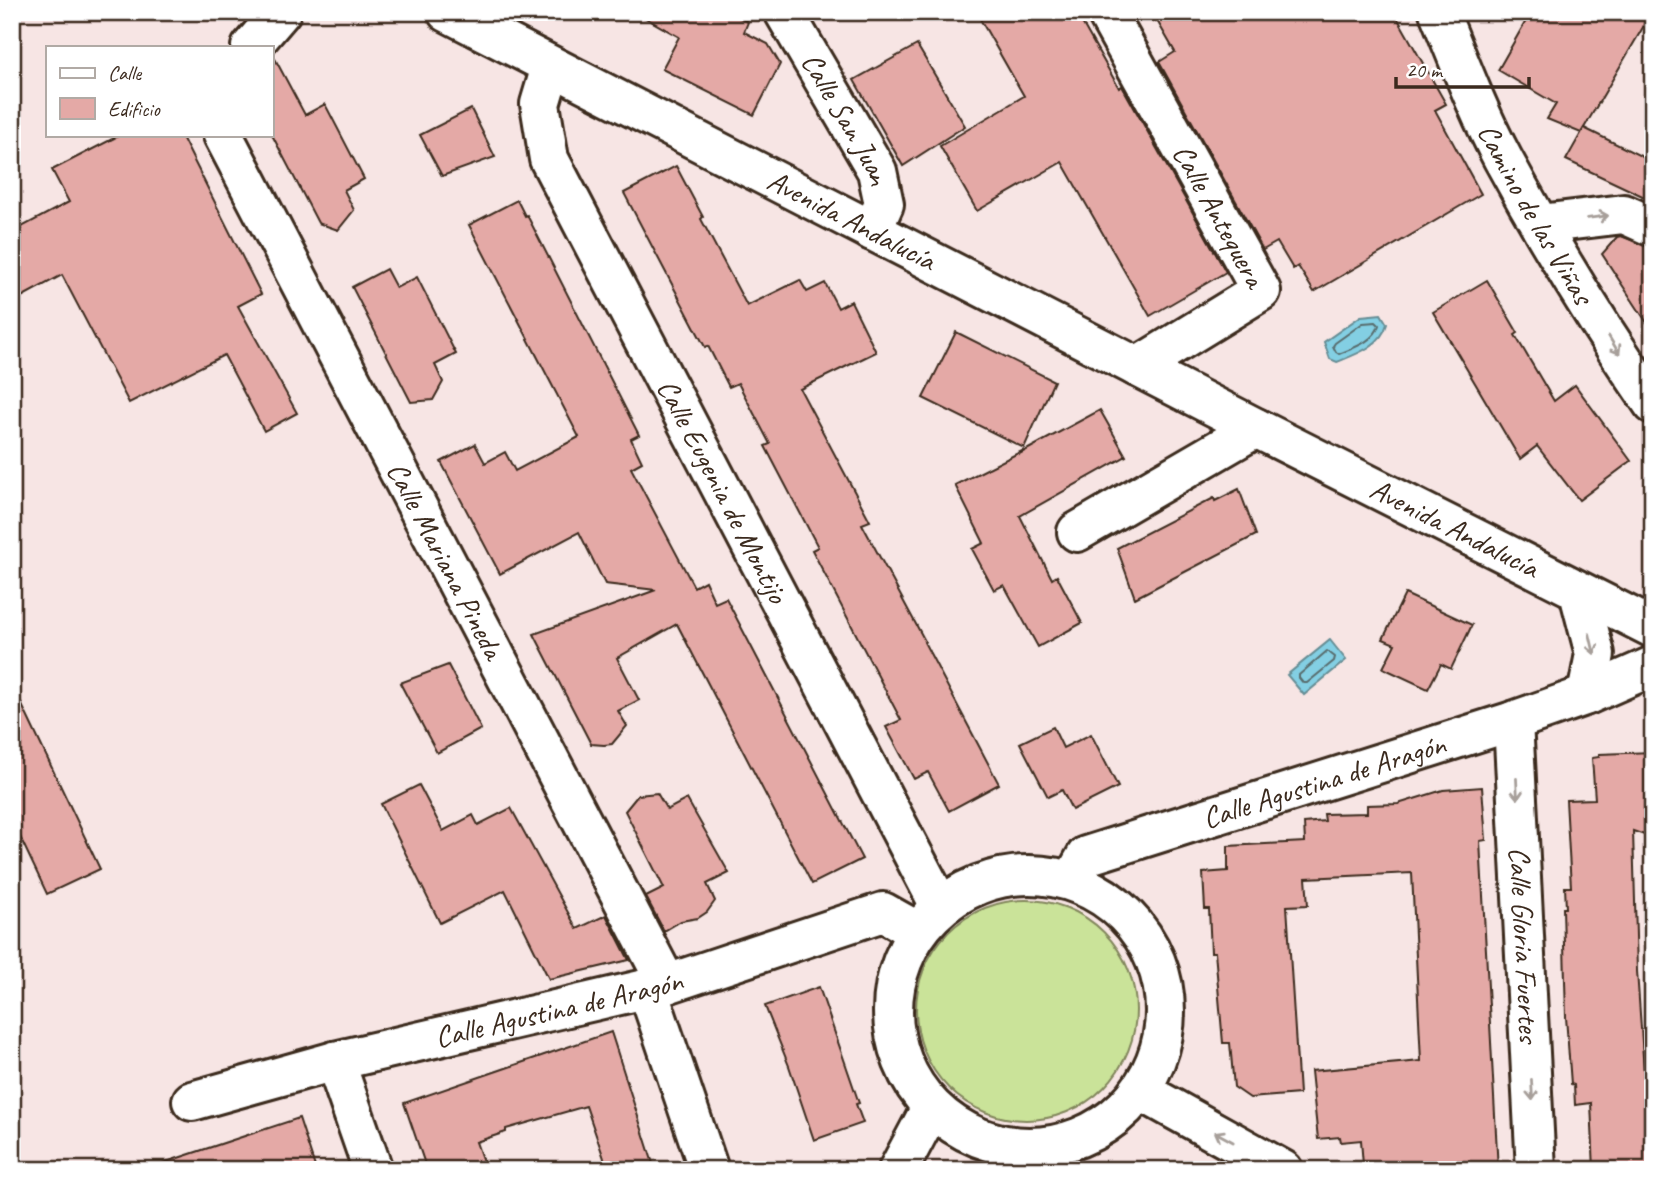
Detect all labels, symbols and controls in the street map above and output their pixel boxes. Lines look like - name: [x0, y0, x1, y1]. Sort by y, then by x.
- legend: [46, 46, 273, 136]
- street label: Calle San Juan: [793, 46, 899, 190]
- scale bar: [1396, 46, 1528, 90]
- text: 20 m: [1406, 57, 1444, 83]
- text: Calle: [108, 60, 142, 86]
- text: Edificio: [108, 96, 161, 122]
- street label: Camino de las Viñas: [1469, 117, 1603, 314]
- street label: Calle Antequera: [1164, 137, 1275, 296]
- street label: Avenida Andalucía: [761, 161, 944, 280]
- one-way arrow: [1586, 210, 1609, 223]
- one-way arrow: [1607, 334, 1621, 354]
- street label: Calle Eugenia de Montijo: [649, 373, 798, 611]
- street label: Calle Mariana Pineda: [378, 455, 514, 668]
- street label: Avenida Andalucía: [1364, 470, 1547, 587]
- one-way arrow: [1585, 632, 1599, 655]
- street label: Calle Agustina de Aragón: [1198, 724, 1451, 837]
- one-way arrow: [1510, 778, 1523, 801]
- street label: Calle Gloria Fuertes: [1500, 846, 1549, 1046]
- street label: Calle Agustina de Aragón: [431, 961, 689, 1056]
- one-way arrow: [1526, 1078, 1539, 1101]
- one-way arrow: [1214, 1130, 1234, 1144]

